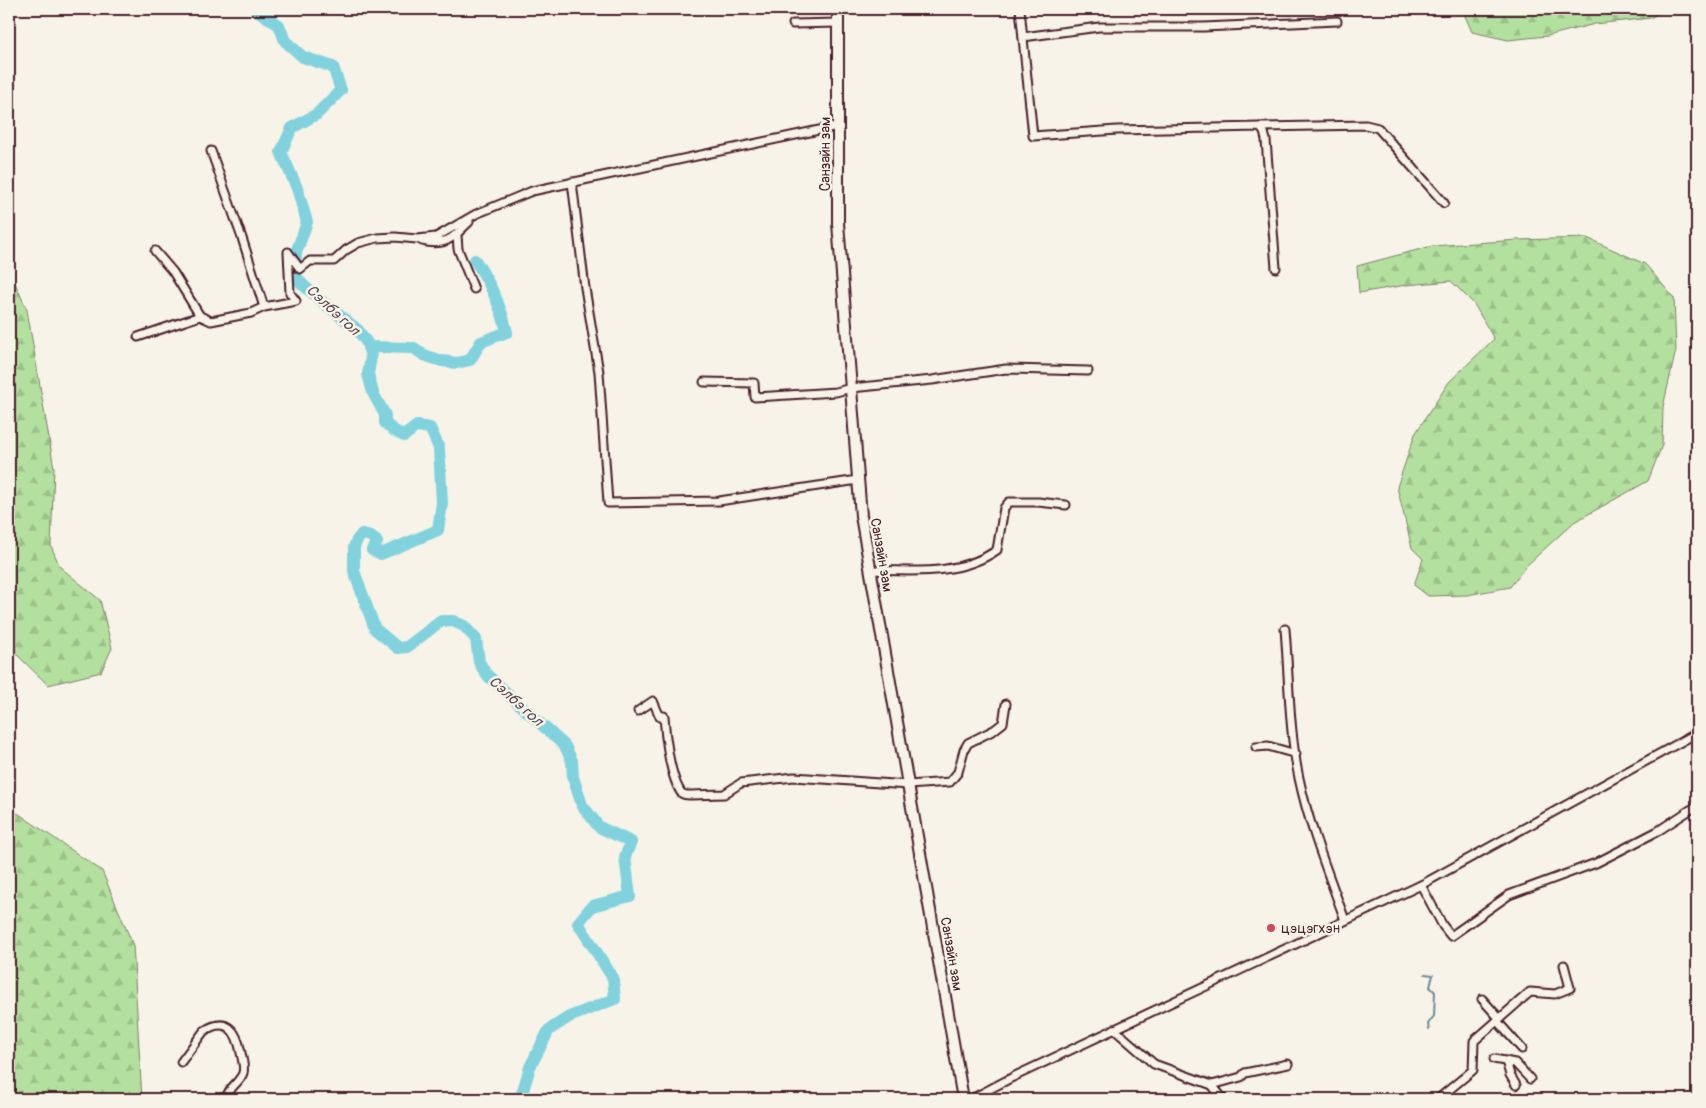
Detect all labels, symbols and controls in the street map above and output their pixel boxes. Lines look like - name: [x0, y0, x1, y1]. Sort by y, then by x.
- street label: Санзайн зам: [817, 117, 834, 191]
- water label: Сэлбэ гол: [302, 281, 364, 341]
- street label: Санзайн зам: [867, 517, 896, 593]
- water label: Сэлбэ гол: [485, 672, 547, 731]
- street label: Санзайн зам: [937, 916, 966, 992]
- place label: цэцэгхэн: [1281, 920, 1340, 937]
- marker: цэцэгхэн: [1265, 922, 1277, 934]

